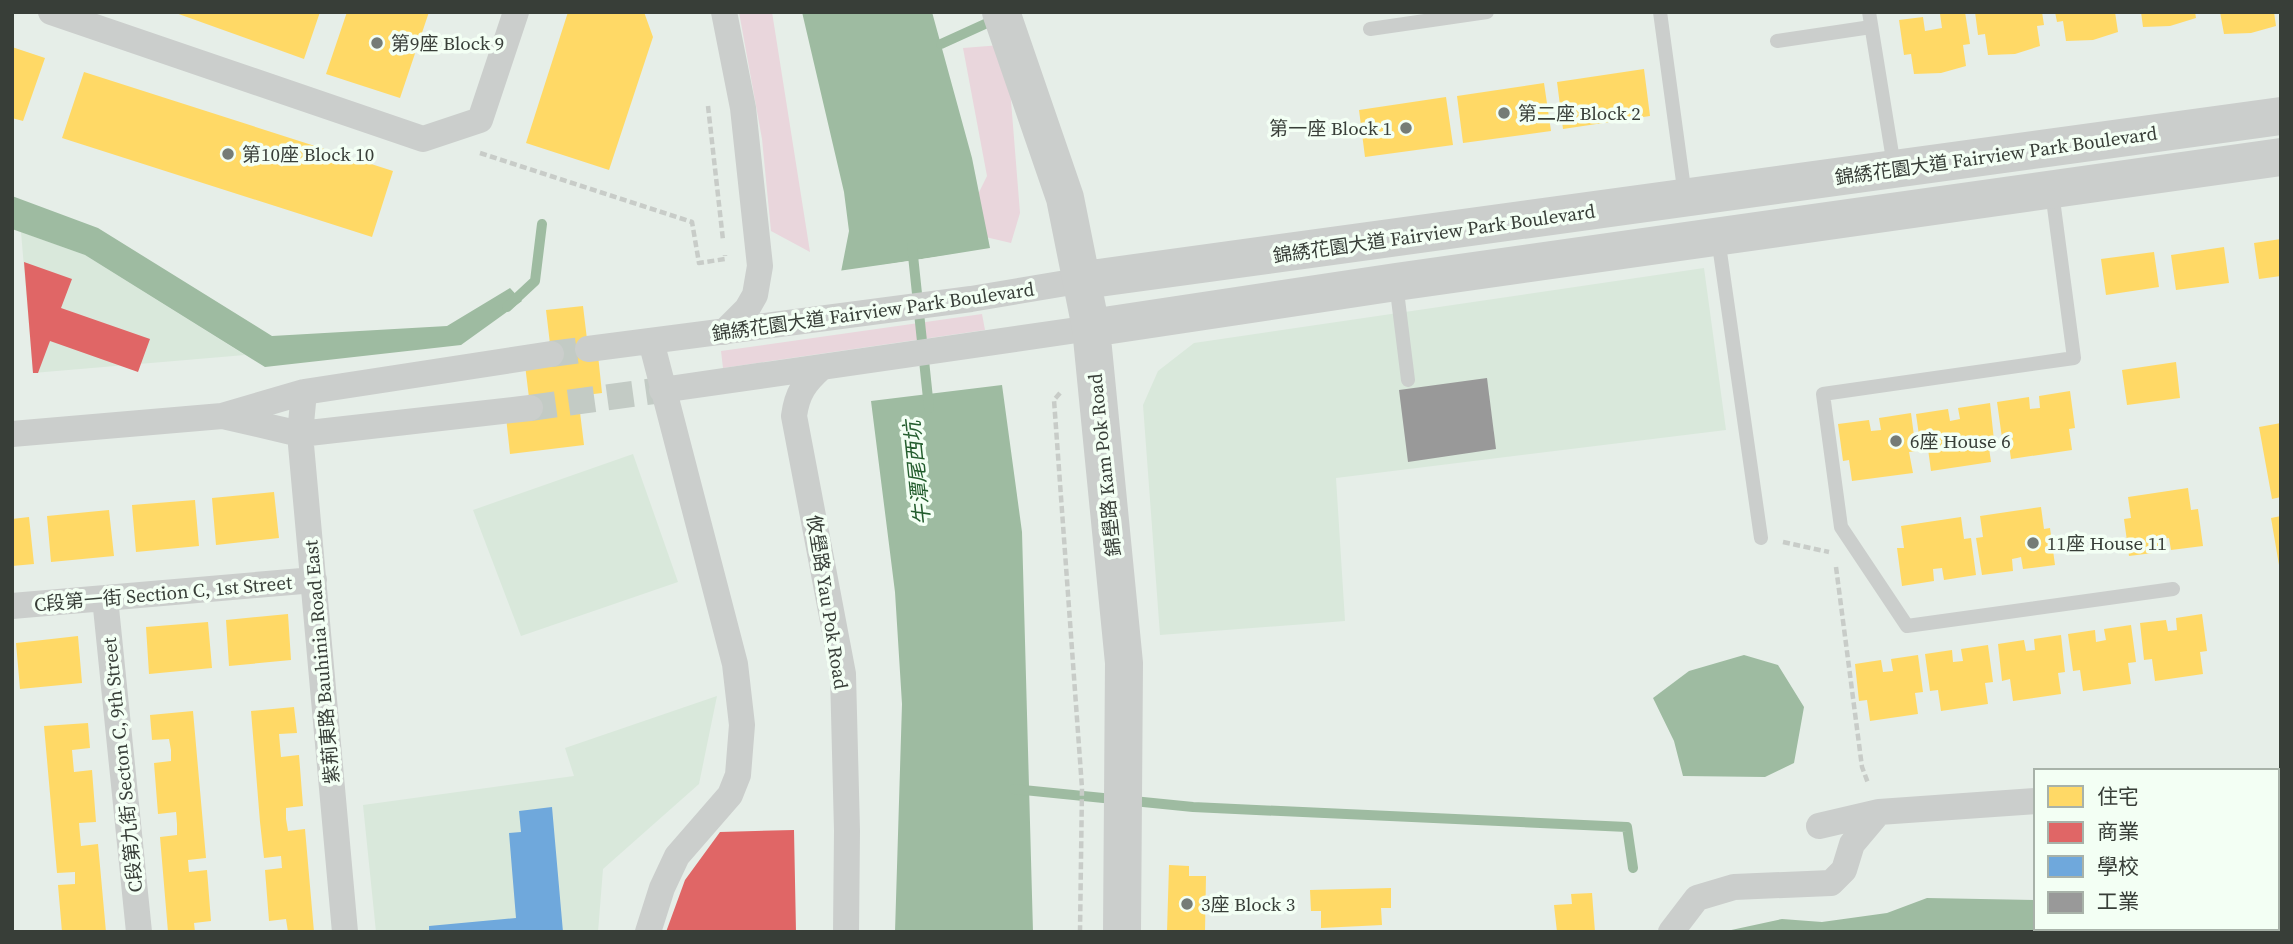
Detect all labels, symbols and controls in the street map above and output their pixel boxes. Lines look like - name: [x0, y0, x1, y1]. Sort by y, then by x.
- place label: 第9座 Block 9: [391, 30, 504, 56]
- marker: 第9座 Block 9: [369, 35, 385, 51]
- place label: 第二座 Block 2: [1518, 100, 1641, 126]
- marker: 第二座 Block 2: [1496, 105, 1512, 121]
- place label: 第一座 Block 1: [1269, 115, 1392, 141]
- street label: 錦綉花園大道 Fairview Park Boulevard: [1833, 119, 2159, 191]
- marker: 第一座 Block 1: [1398, 120, 1414, 136]
- place label: 第10座 Block 10: [242, 141, 374, 167]
- marker: 第10座 Block 10: [220, 146, 236, 162]
- street label: 錦綉花園大道 Fairview Park Boulevard: [1271, 197, 1597, 269]
- street label: 錦綉花園大道 Fairview Park Boulevard: [710, 275, 1036, 347]
- street label: 錦壆路 Kam Pok Road: [1081, 372, 1127, 558]
- water label: 牛潭尾西坑: [897, 416, 937, 527]
- place label: 6座 House 6: [1910, 428, 2011, 454]
- marker: 6座 House 6: [1888, 433, 1904, 449]
- street label: 攸壆路 Yau Pok Road: [801, 513, 855, 691]
- place label: 11座 House 11: [2047, 530, 2167, 556]
- marker: 11座 House 11: [2025, 535, 2041, 551]
- street label: 紫荊東路 Bauhinia Road East: [297, 538, 345, 785]
- street label: C段第一街 Section C, 1st Street: [33, 569, 294, 617]
- street label: C段第九街 Secton C, 9th Street: [96, 635, 148, 894]
- legend: [2034, 769, 2279, 930]
- text: 住宅: [2097, 782, 2139, 811]
- text: 商業: [2097, 817, 2139, 846]
- text: 學校: [2097, 852, 2139, 881]
- text: 工業: [2097, 887, 2139, 916]
- place label: 3座 Block 3: [1201, 891, 1295, 917]
- marker: 3座 Block 3: [1179, 896, 1195, 912]

